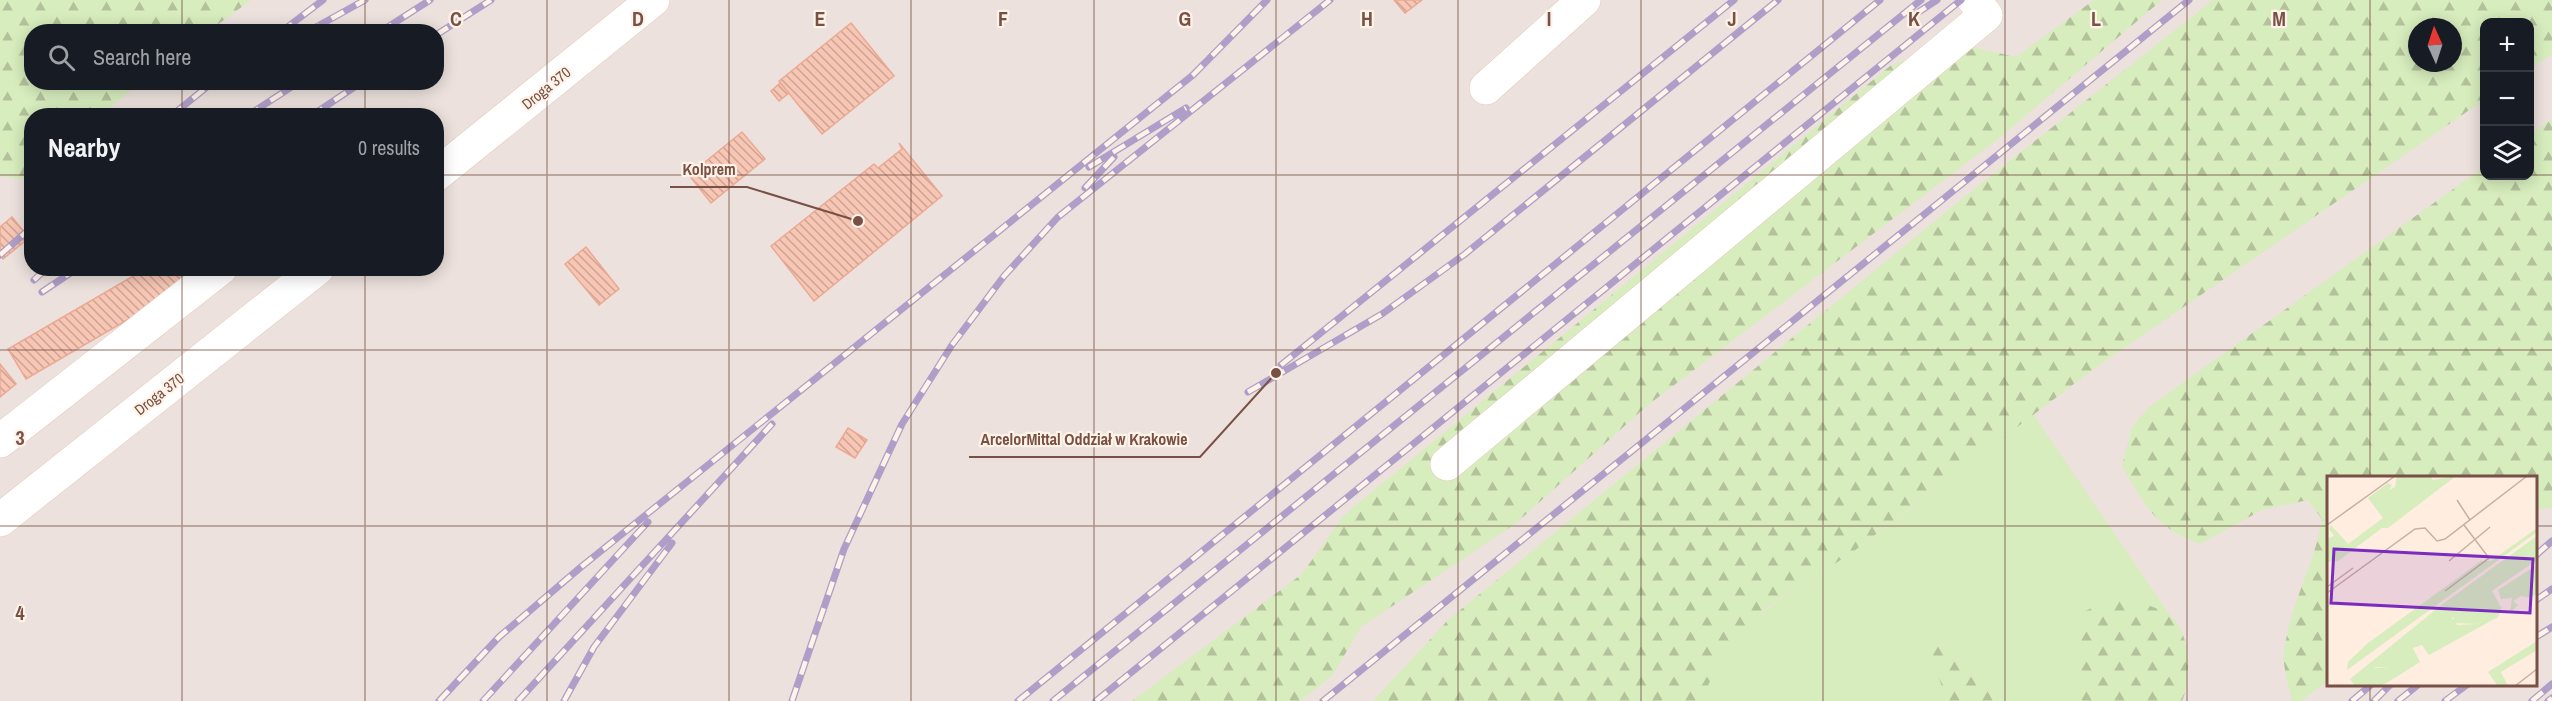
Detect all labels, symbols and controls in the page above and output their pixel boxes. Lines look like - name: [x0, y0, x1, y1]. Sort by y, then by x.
- text: C: [450, 5, 462, 32]
- text: D: [632, 5, 644, 32]
- text: E: [815, 5, 826, 32]
- text: F: [998, 5, 1008, 32]
- text: G: [1179, 5, 1191, 32]
- text: H: [1361, 5, 1373, 32]
- text: I: [1547, 5, 1551, 32]
- text: J: [1727, 5, 1737, 32]
- text: K: [1908, 5, 1920, 32]
- text: L: [2091, 5, 2101, 32]
- text: M: [2272, 5, 2286, 32]
- north arrow: [2408, 18, 2462, 72]
- map controls: [2480, 18, 2534, 180]
- button: +: [2480, 18, 2534, 72]
- search box: [24, 24, 444, 90]
- icon: search: [45, 41, 78, 74]
- text: Search here: [93, 42, 191, 72]
- street label: Droga 370: [517, 62, 575, 114]
- button: −: [2480, 72, 2534, 126]
- button: layers: [2480, 126, 2534, 180]
- text: Nearby: [48, 130, 120, 165]
- text: 0 results: [358, 134, 420, 161]
- callout: Kolprem: [670, 153, 747, 187]
- text: Kolprem: [682, 158, 736, 180]
- street label: Droga 370: [130, 368, 188, 420]
- callout: ArcelorMittal Oddział w Krakowie: [969, 423, 1200, 457]
- text: 3: [15, 424, 25, 451]
- text: ArcelorMittal Oddział w Krakowie: [980, 428, 1188, 450]
- inset map: [2327, 476, 2537, 686]
- text: 4: [15, 599, 25, 626]

